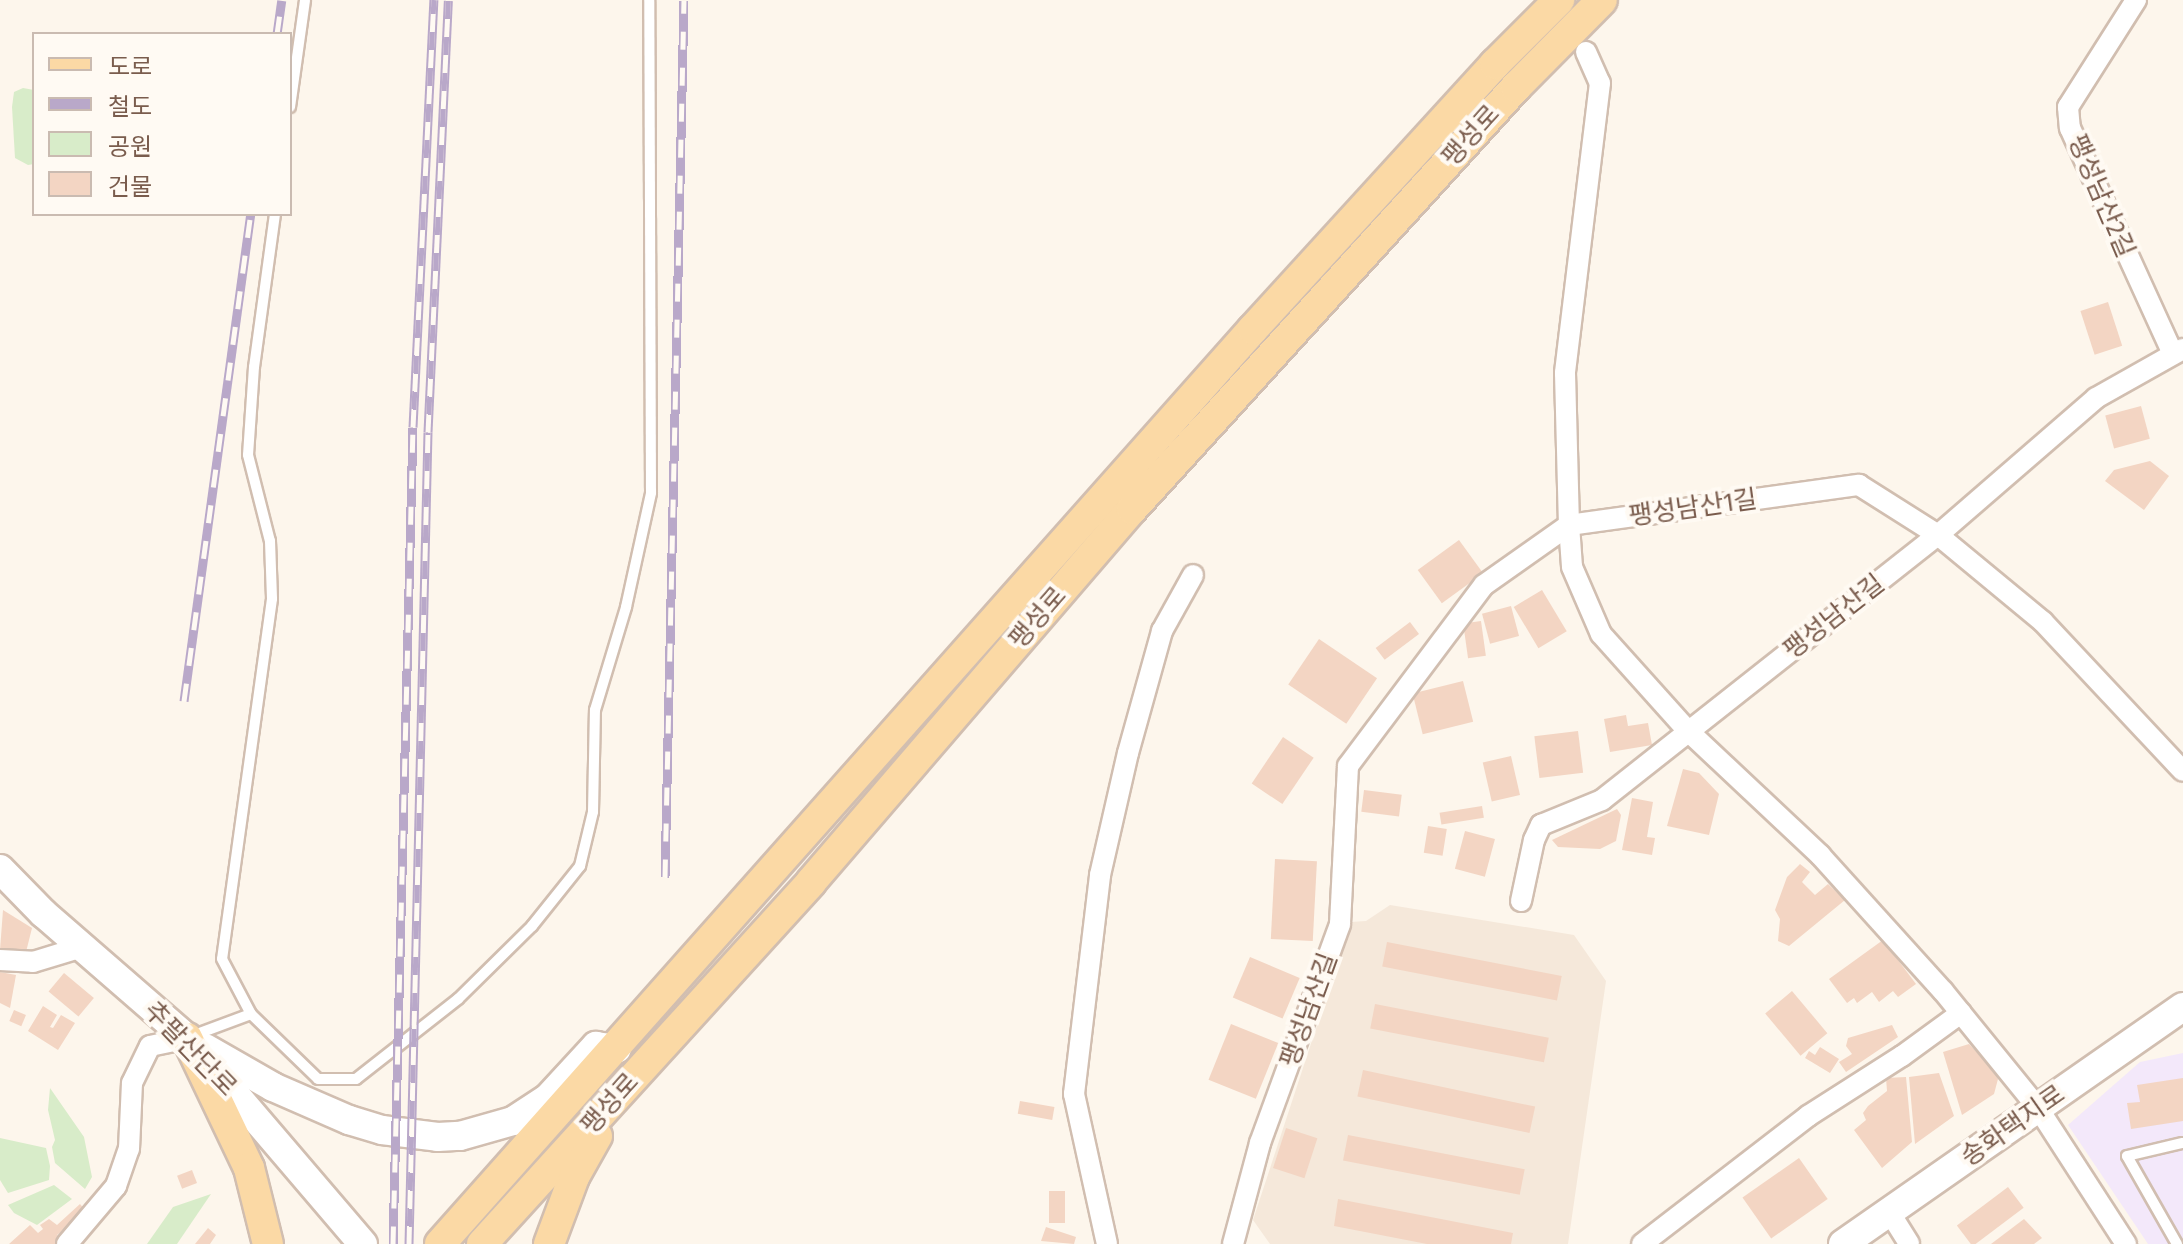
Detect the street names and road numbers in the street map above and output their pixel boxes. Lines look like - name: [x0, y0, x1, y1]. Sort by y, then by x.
- street label: 팽성로: [1435, 99, 1507, 173]
- street label: 팽성남산2길: [2061, 130, 2141, 262]
- street label: 팽성남산1길: [1627, 484, 1759, 532]
- street label: 팽성남산길: [1777, 568, 1891, 666]
- street label: 팽성로: [1003, 581, 1073, 655]
- street label: 팽성남산길: [1274, 948, 1344, 1072]
- street label: 추팔산단로: [137, 995, 243, 1103]
- street label: 팽성로: [574, 1067, 646, 1141]
- street label: 송화택지로: [1955, 1079, 2071, 1173]

